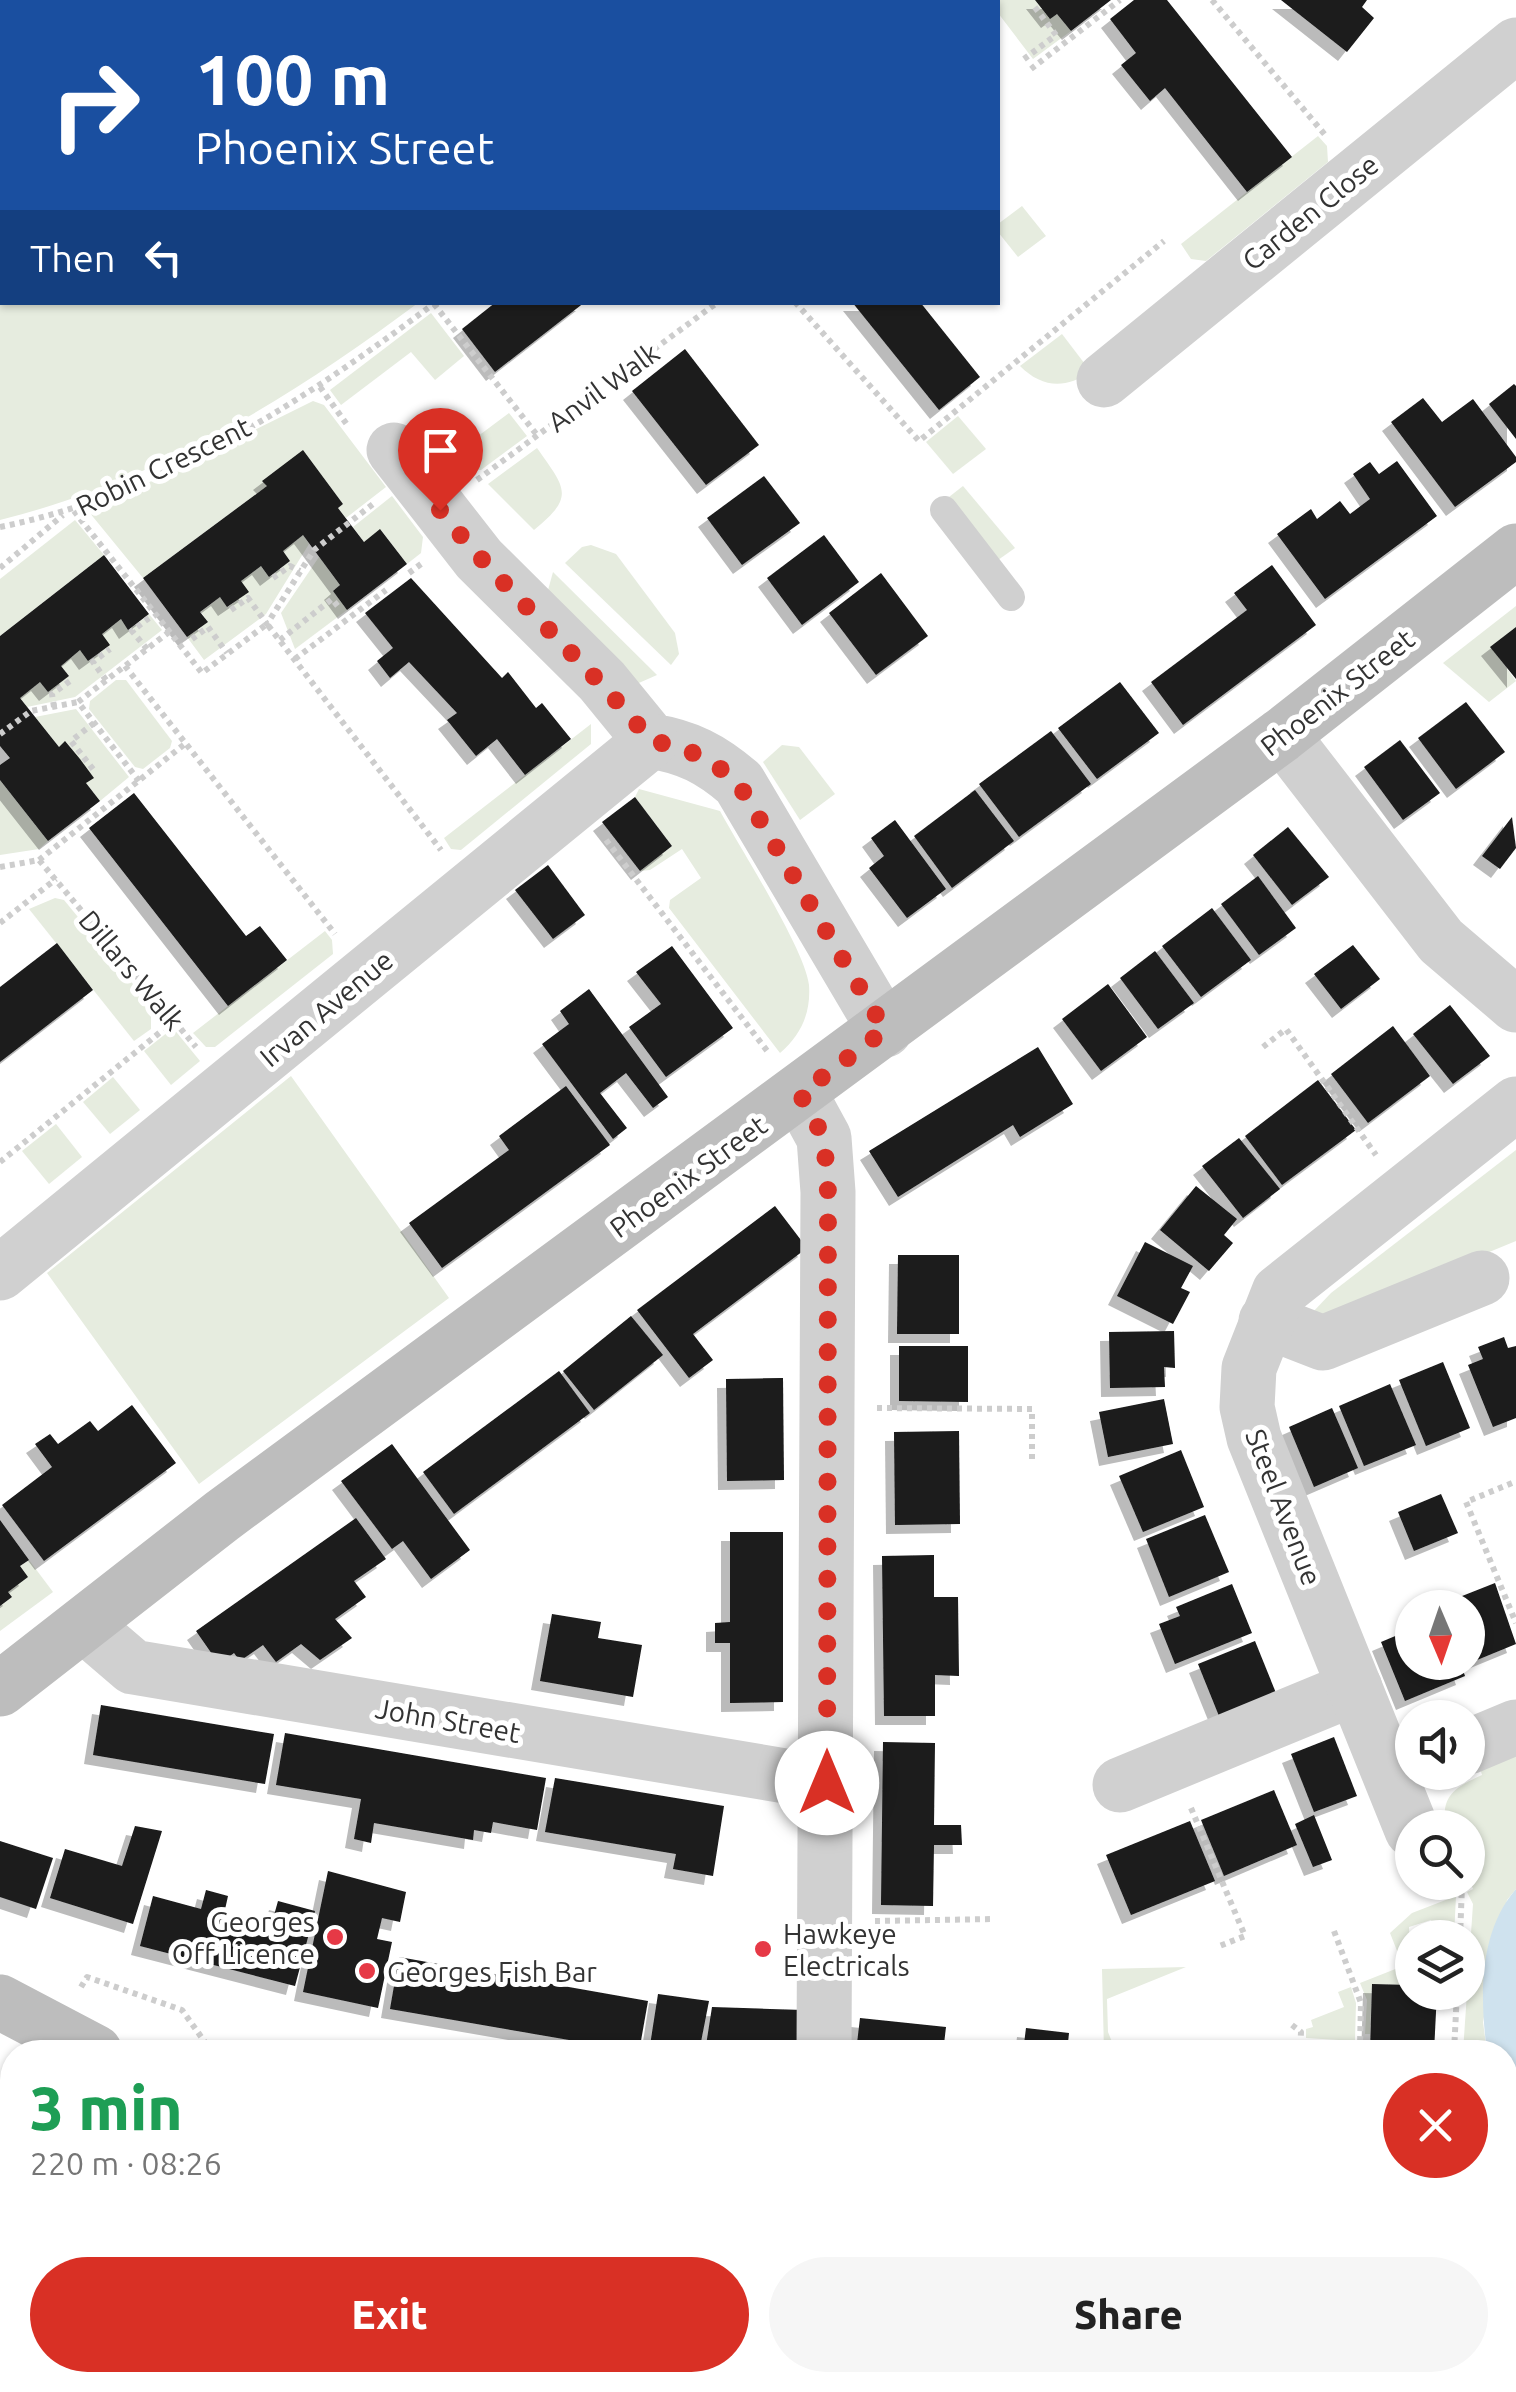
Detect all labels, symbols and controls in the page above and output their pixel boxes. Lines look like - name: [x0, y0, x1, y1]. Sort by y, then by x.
- icon: right: [30, 40, 160, 170]
- text: 100 m: [195, 40, 390, 118]
- text: Phoenix Street: [195, 122, 494, 173]
- street label: Carden Close: [1236, 148, 1384, 276]
- icon: left: [136, 230, 191, 285]
- text: Then: [30, 237, 116, 279]
- street label: Anvil Walk: [541, 336, 665, 438]
- pin: [398, 408, 483, 511]
- street label: Robin Crescent: [71, 410, 255, 522]
- icon: arrive: [413, 423, 468, 478]
- street label: Phoenix Street: [1254, 623, 1420, 761]
- street label: Dillars Walk: [73, 904, 191, 1036]
- street label: Irvan Avenue: [254, 944, 398, 1072]
- street label: Phoenix Street: [604, 1109, 772, 1243]
- street label: Steel Avenue: [1240, 1425, 1328, 1589]
- north arrow: [1395, 1590, 1485, 1680]
- map controls: [1395, 1590, 1485, 2010]
- street label: John Street: [373, 1692, 523, 1748]
- button: sound: [1395, 1700, 1485, 1790]
- position arrow: [775, 1731, 879, 1835]
- button: search: [1395, 1810, 1485, 1900]
- place label: Georges Off Licence: [172, 1906, 315, 1969]
- place label: Hawkeye Electricals: [783, 1918, 910, 1981]
- button: layers: [1395, 1920, 1485, 2010]
- marker: Georges Off Licence: [324, 1926, 346, 1948]
- marker: Hawkeye Electricals: [752, 1938, 774, 1960]
- place label: Georges Fish Bar: [387, 1956, 597, 1987]
- marker: Georges Fish Bar: [356, 1960, 378, 1982]
- button: close: [1383, 2073, 1488, 2178]
- text: 3 min: [30, 2074, 183, 2141]
- text: 220 m · 08:26: [30, 2145, 222, 2181]
- button: Exit: [30, 2257, 749, 2372]
- button: Share: [769, 2257, 1488, 2372]

